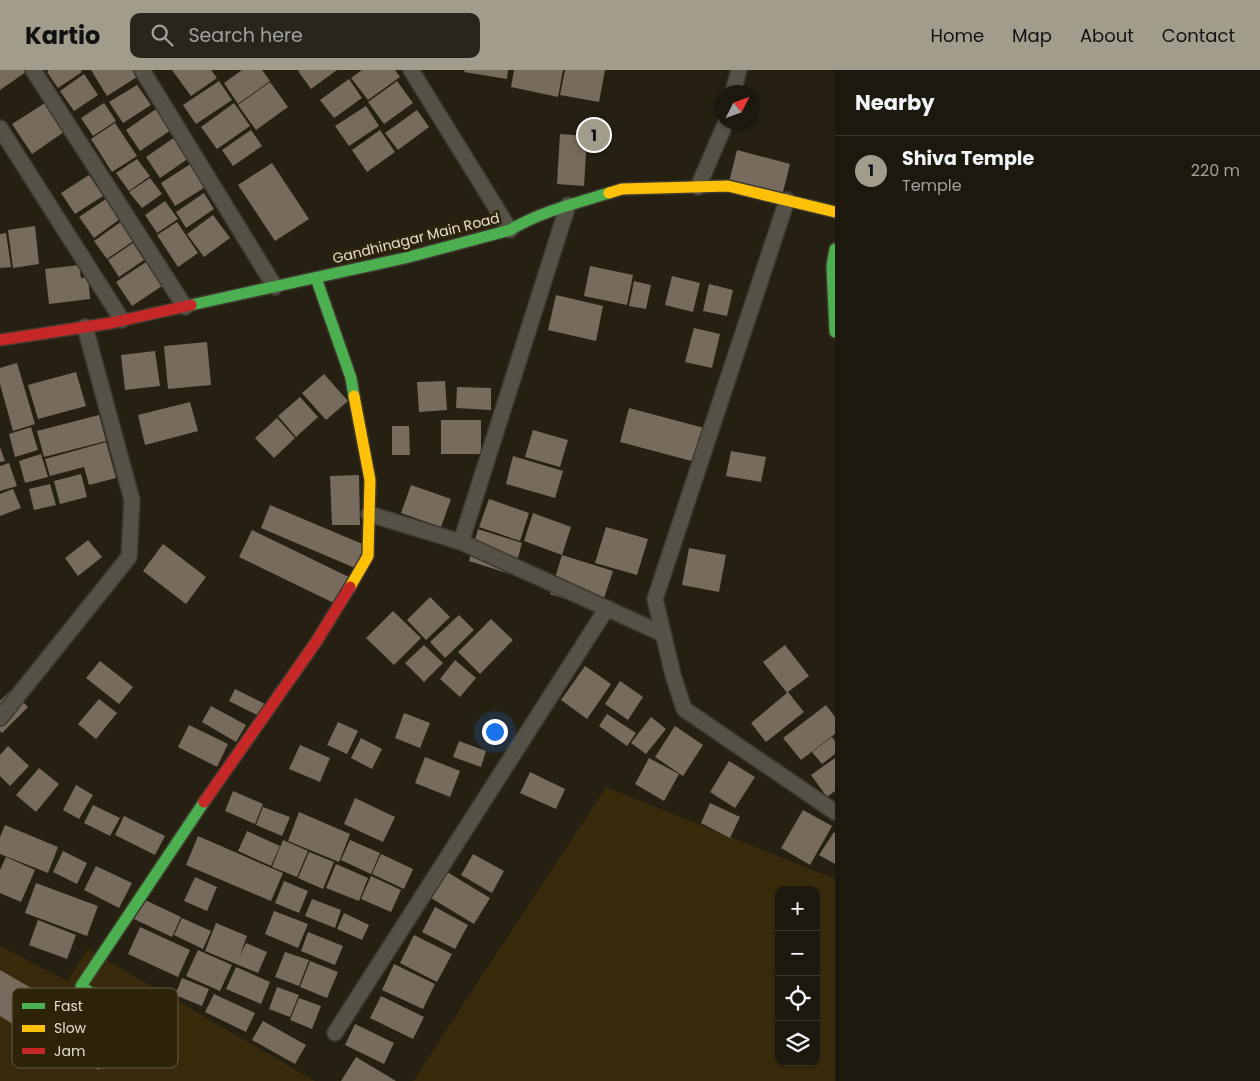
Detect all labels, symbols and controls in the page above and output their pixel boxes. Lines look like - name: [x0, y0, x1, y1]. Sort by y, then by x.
- search box: [130, 13, 480, 58]
- text: Kartio: [25, 19, 100, 52]
- icon: search: [148, 21, 176, 49]
- text: Search here: [188, 22, 303, 49]
- text: Home: [930, 23, 984, 48]
- text: Map: [1012, 23, 1052, 48]
- text: About: [1080, 23, 1134, 48]
- text: Contact: [1162, 23, 1235, 48]
- north arrow: [715, 85, 760, 130]
- text: Nearby: [855, 88, 935, 117]
- pin: 1: [578, 116, 610, 154]
- text: Shiva Temple: [902, 145, 1034, 172]
- text: 1: [868, 159, 874, 182]
- text: 220 m: [1191, 159, 1240, 182]
- text: Temple: [902, 174, 962, 197]
- street label: Gandhinagar Main Road: [330, 208, 502, 268]
- your location: [482, 719, 508, 745]
- map controls: [775, 886, 820, 1066]
- button: +: [775, 886, 820, 931]
- button: −: [775, 931, 820, 976]
- button: locate: [775, 976, 820, 1021]
- legend: [12, 988, 178, 1068]
- text: Fast: [54, 996, 83, 1016]
- text: Slow: [54, 1018, 87, 1038]
- button: layers: [775, 1021, 820, 1066]
- text: Jam: [54, 1041, 85, 1061]

